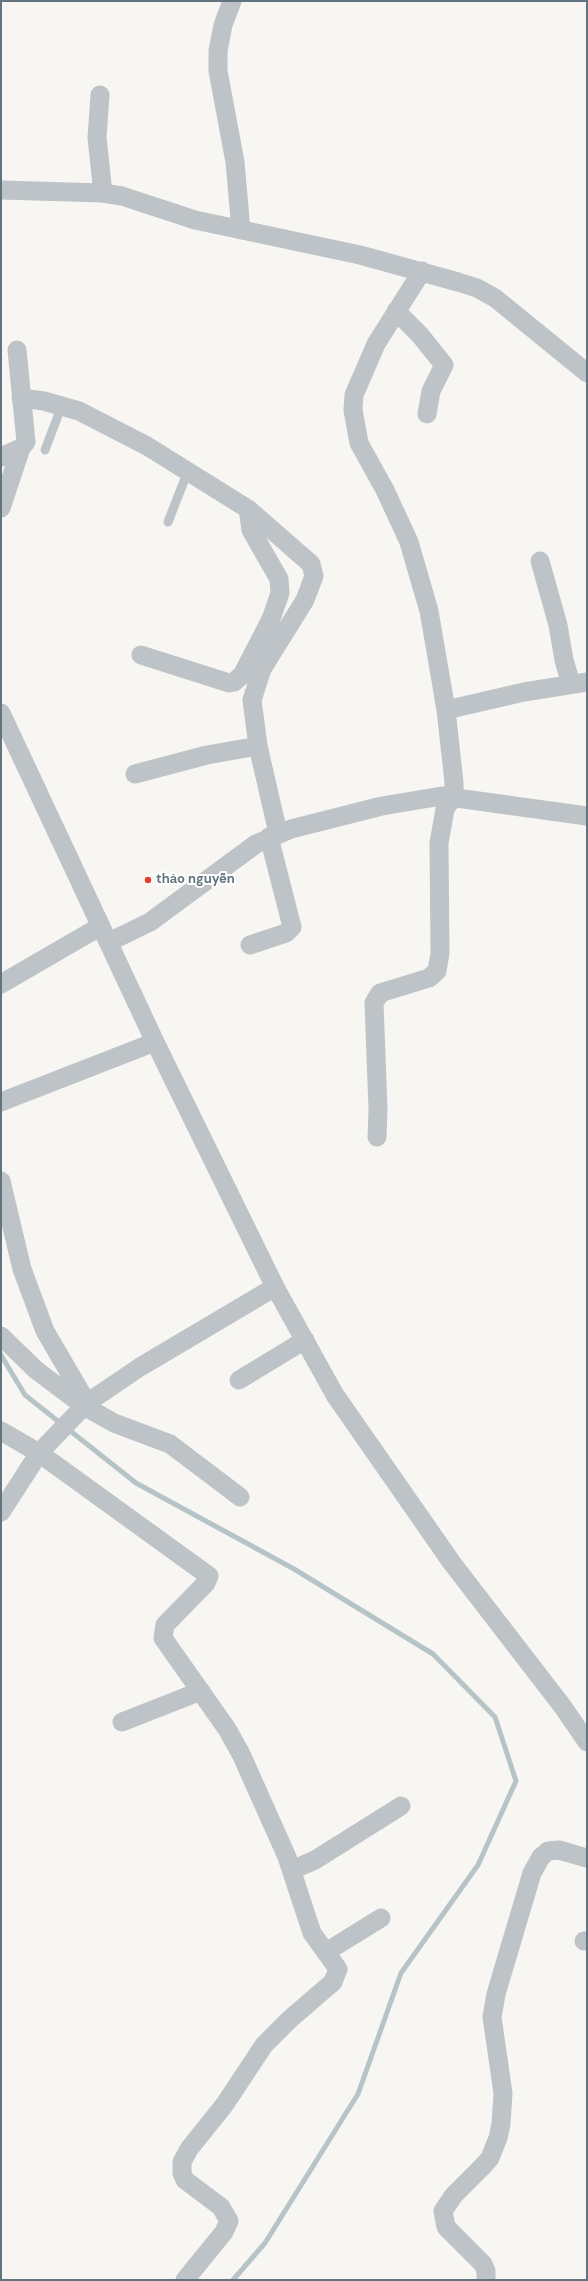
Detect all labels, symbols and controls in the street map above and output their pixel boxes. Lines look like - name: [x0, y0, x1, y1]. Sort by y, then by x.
- place label: thảo nguyễn: [156, 872, 235, 888]
- marker: thảo nguyễn: [143, 875, 153, 885]

